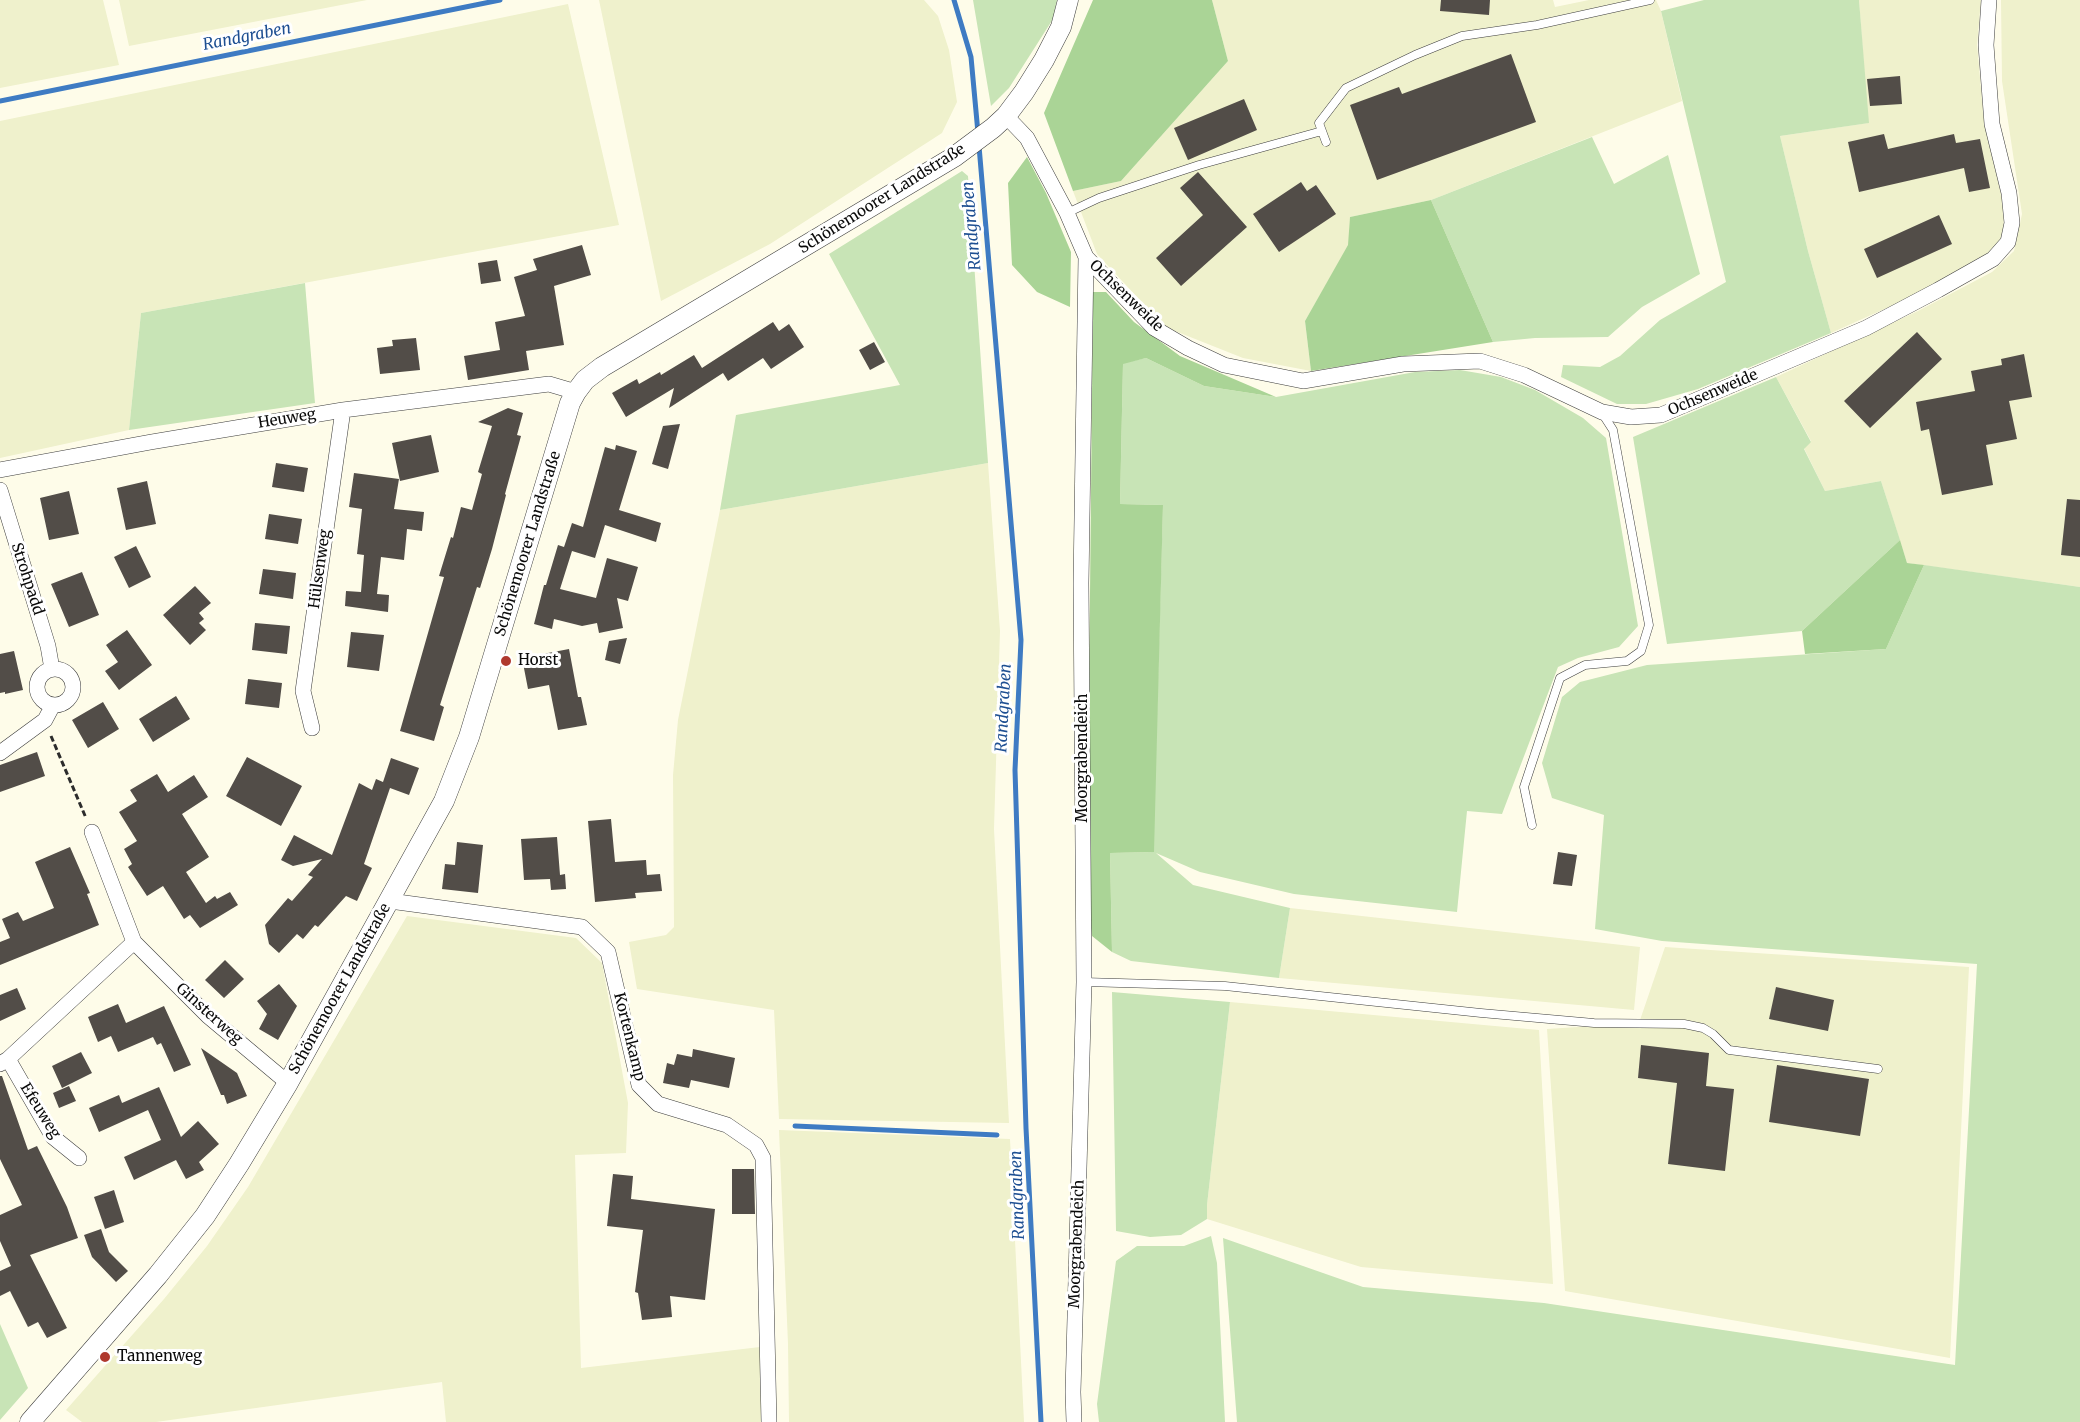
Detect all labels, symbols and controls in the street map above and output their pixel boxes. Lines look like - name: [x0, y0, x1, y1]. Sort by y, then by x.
- water label: Randgraben: [201, 19, 293, 55]
- street label: Schönemoorer Landstraße: [796, 140, 968, 258]
- water label: Randgraben: [959, 181, 985, 271]
- street label: Ochsenweide: [1085, 256, 1167, 336]
- street label: Ochsenweide: [1666, 366, 1760, 420]
- street label: Heuweg: [257, 406, 317, 432]
- street label: Schönemoorer Landstraße: [491, 449, 565, 639]
- street label: Hülsenweg: [306, 528, 334, 610]
- street label: Strohpadd: [7, 541, 47, 617]
- place label: Horst: [518, 652, 558, 670]
- marker: Horst: [499, 654, 513, 668]
- water label: Randgraben: [992, 663, 1016, 753]
- street label: Moorgrabendeich: [1074, 694, 1092, 822]
- street label: Schönemoorer Landstraße: [285, 900, 395, 1078]
- street label: Ginsterweg: [172, 980, 246, 1048]
- street label: Kortenkamp: [609, 991, 649, 1083]
- street label: Efeuweg: [16, 1080, 64, 1142]
- water label: Randgraben: [1007, 1150, 1029, 1240]
- street label: Moorgrabendeich: [1066, 1179, 1088, 1309]
- place label: Tannenweg: [117, 1348, 202, 1366]
- marker: Tannenweg: [98, 1350, 112, 1364]

